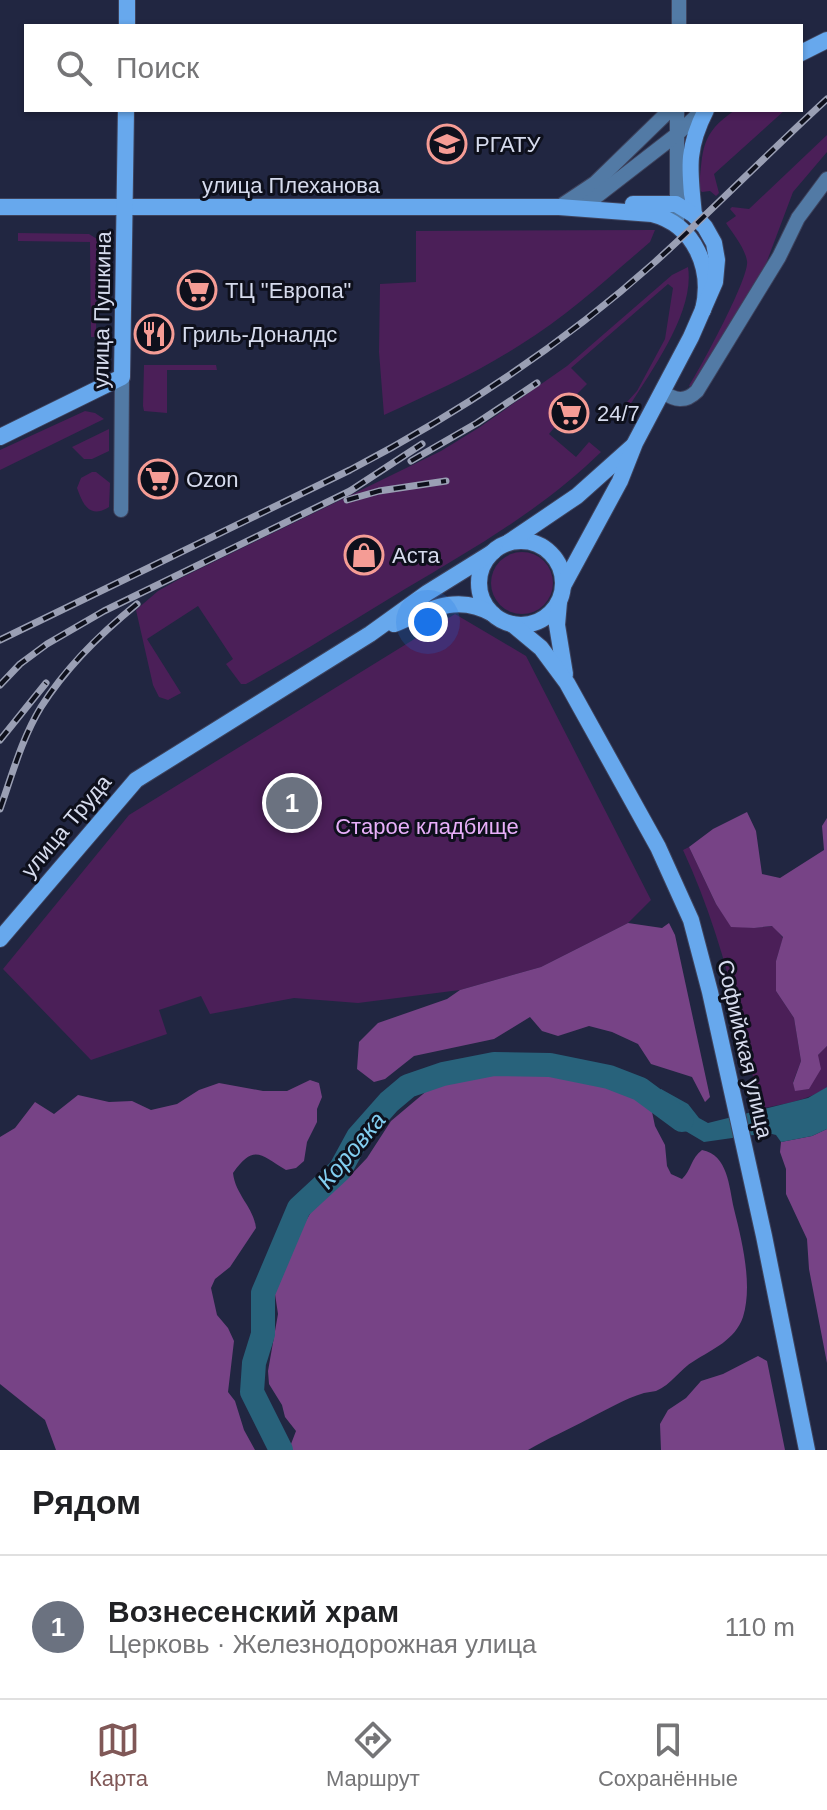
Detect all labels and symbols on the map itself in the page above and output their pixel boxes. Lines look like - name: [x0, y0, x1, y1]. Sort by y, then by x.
- school or university icon: РГАТУ: [426, 123, 468, 165]
- place label: РГАТУ: [475, 132, 542, 157]
- street label: улица Плеханова: [202, 173, 381, 198]
- street label: улица Пушкина: [88, 230, 116, 389]
- supermarket icon: ТЦ "Европа": [176, 269, 218, 311]
- place label: ТЦ "Европа": [225, 278, 351, 303]
- restaurant icon: Гриль-Доналдс: [133, 313, 175, 355]
- place label: Гриль-Доналдс: [182, 322, 337, 347]
- supermarket icon: 24/7: [548, 392, 590, 434]
- place label: 24/7: [597, 401, 640, 426]
- supermarket icon: Ozon: [137, 458, 179, 500]
- place label: Ozon: [186, 467, 239, 492]
- shop icon: Аста: [343, 534, 385, 576]
- place label: Аста: [392, 543, 441, 568]
- your location: [408, 602, 448, 642]
- street label: улица Труда: [16, 769, 117, 882]
- pin: 1: [266, 773, 318, 833]
- park label: Старое кладбище: [335, 814, 519, 839]
- street label: Софийская улица: [712, 957, 778, 1142]
- water label: Коровка: [311, 1106, 391, 1194]

